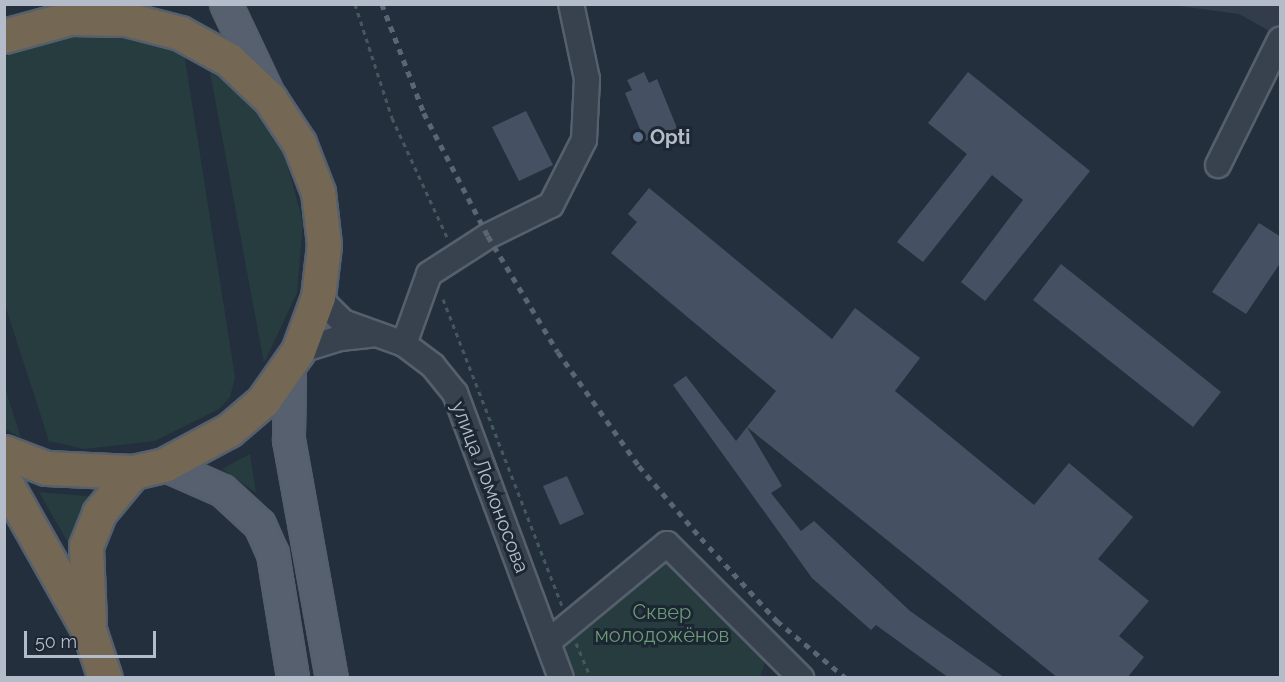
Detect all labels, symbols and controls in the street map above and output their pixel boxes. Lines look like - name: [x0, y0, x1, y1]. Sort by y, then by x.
- place label: Opti: [650, 125, 690, 149]
- marker: Opti: [631, 130, 645, 144]
- street label: улица Ломоносова: [446, 398, 534, 576]
- park label: Сквер молодожёнов: [595, 601, 729, 648]
- scale bar: [27, 619, 159, 657]
- text: 50 m: [35, 631, 77, 652]

